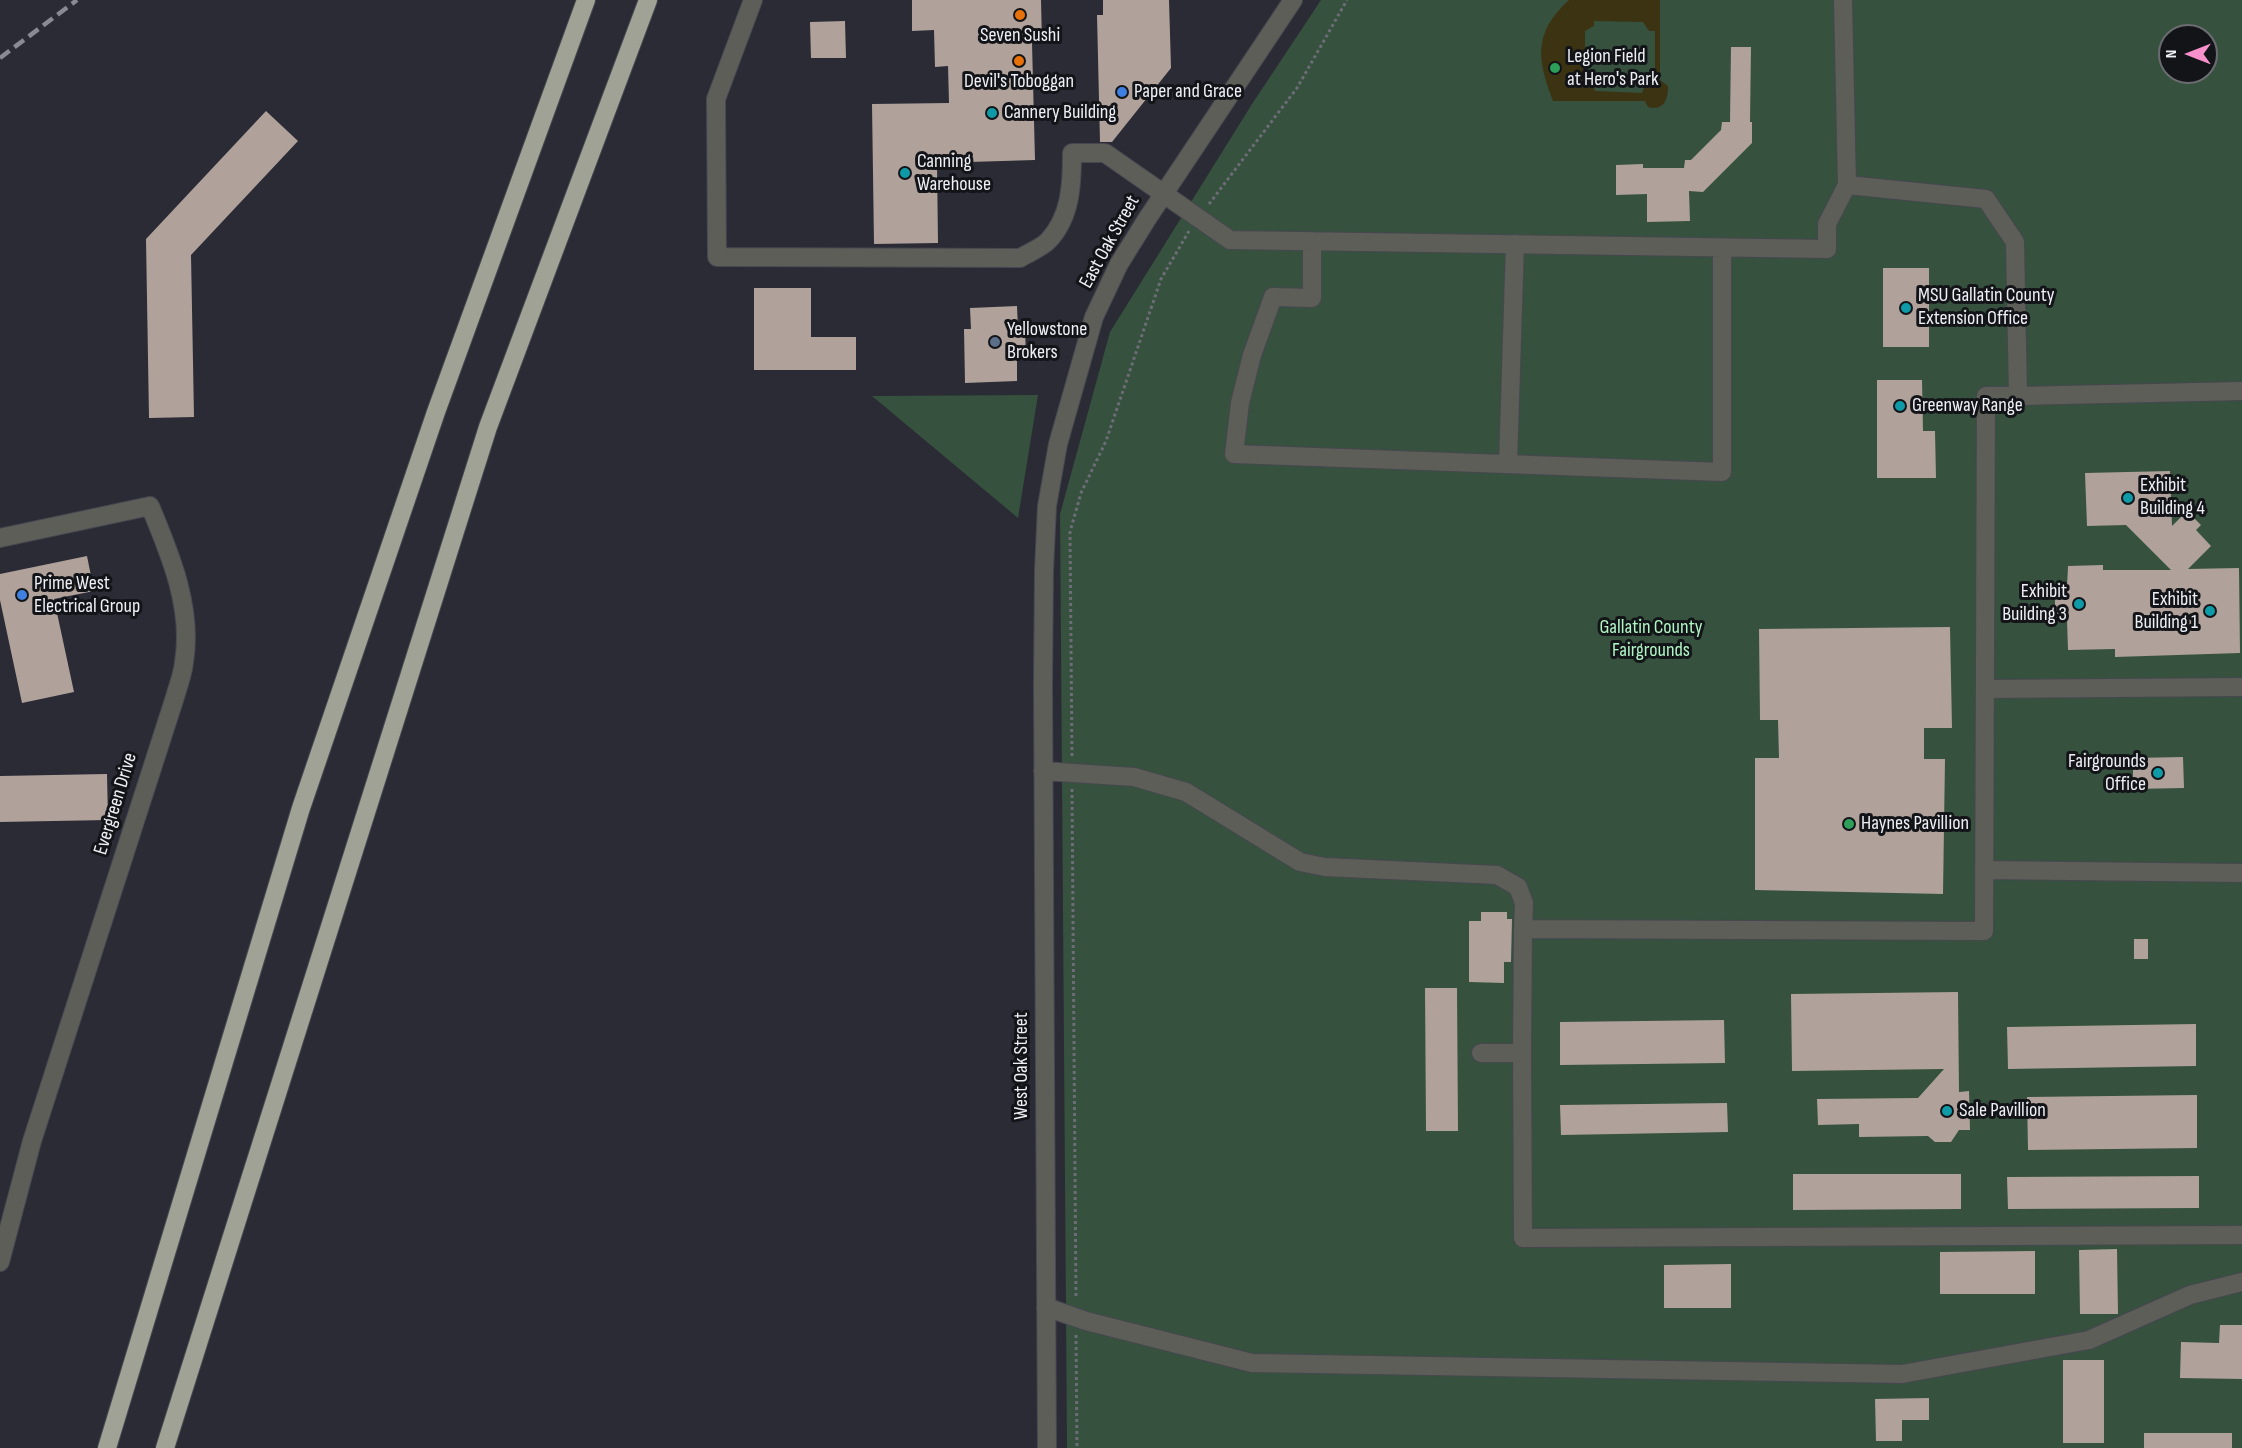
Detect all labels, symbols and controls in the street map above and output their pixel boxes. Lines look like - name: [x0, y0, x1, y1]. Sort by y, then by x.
- marker: Seven Sushi: [1013, 8, 1027, 22]
- place label: Seven Sushi: [980, 24, 1060, 48]
- north arrow: [2158, 24, 2218, 84]
- place label: Legion Field at Hero's Park: [1567, 45, 1659, 92]
- text: N: [2162, 50, 2181, 58]
- marker: Devil's Toboggan: [1012, 54, 1026, 68]
- marker: Legion Field at Hero's Park: [1548, 61, 1562, 75]
- place label: Devil's Toboggan: [964, 70, 1074, 94]
- place label: Paper and Grace: [1134, 80, 1242, 104]
- marker: Paper and Grace: [1115, 85, 1129, 99]
- place label: Cannery Building: [1004, 101, 1116, 125]
- marker: Cannery Building: [985, 106, 999, 120]
- place label: Canning Warehouse: [917, 150, 991, 197]
- marker: Canning Warehouse: [898, 166, 912, 180]
- street label: East Oak Street: [1075, 191, 1145, 293]
- place label: MSU Gallatin County Extension Office: [1918, 284, 2055, 331]
- marker: MSU Gallatin County Extension Office: [1899, 301, 1913, 315]
- place label: Yellowstone Brokers: [1007, 318, 1087, 365]
- marker: Yellowstone Brokers: [988, 335, 1002, 349]
- place label: Greenway Range: [1912, 394, 2023, 418]
- marker: Greenway Range: [1893, 399, 1907, 413]
- place label: Exhibit Building 4: [2140, 474, 2205, 521]
- marker: Exhibit Building 4: [2121, 491, 2135, 505]
- place label: Prime West Electrical Group: [34, 572, 140, 619]
- place label: Exhibit Building 3: [2002, 580, 2067, 627]
- marker: Prime West Electrical Group: [15, 588, 29, 602]
- place label: Exhibit Building 1: [2135, 588, 2198, 635]
- marker: Exhibit Building 3: [2072, 597, 2086, 611]
- marker: Exhibit Building 1: [2203, 604, 2217, 618]
- park label: Gallatin County Fairgrounds: [1599, 616, 1703, 663]
- street label: Evergreen Drive: [89, 750, 143, 858]
- place label: Fairgrounds Office: [2068, 750, 2146, 797]
- marker: Fairgrounds Office: [2151, 766, 2165, 780]
- place label: Haynes Pavillion: [1861, 812, 1969, 836]
- marker: Haynes Pavillion: [1842, 817, 1856, 831]
- street label: West Oak Street: [1010, 1012, 1034, 1120]
- place label: Sale Pavillion: [1959, 1099, 2046, 1123]
- marker: Sale Pavillion: [1940, 1104, 1954, 1118]

